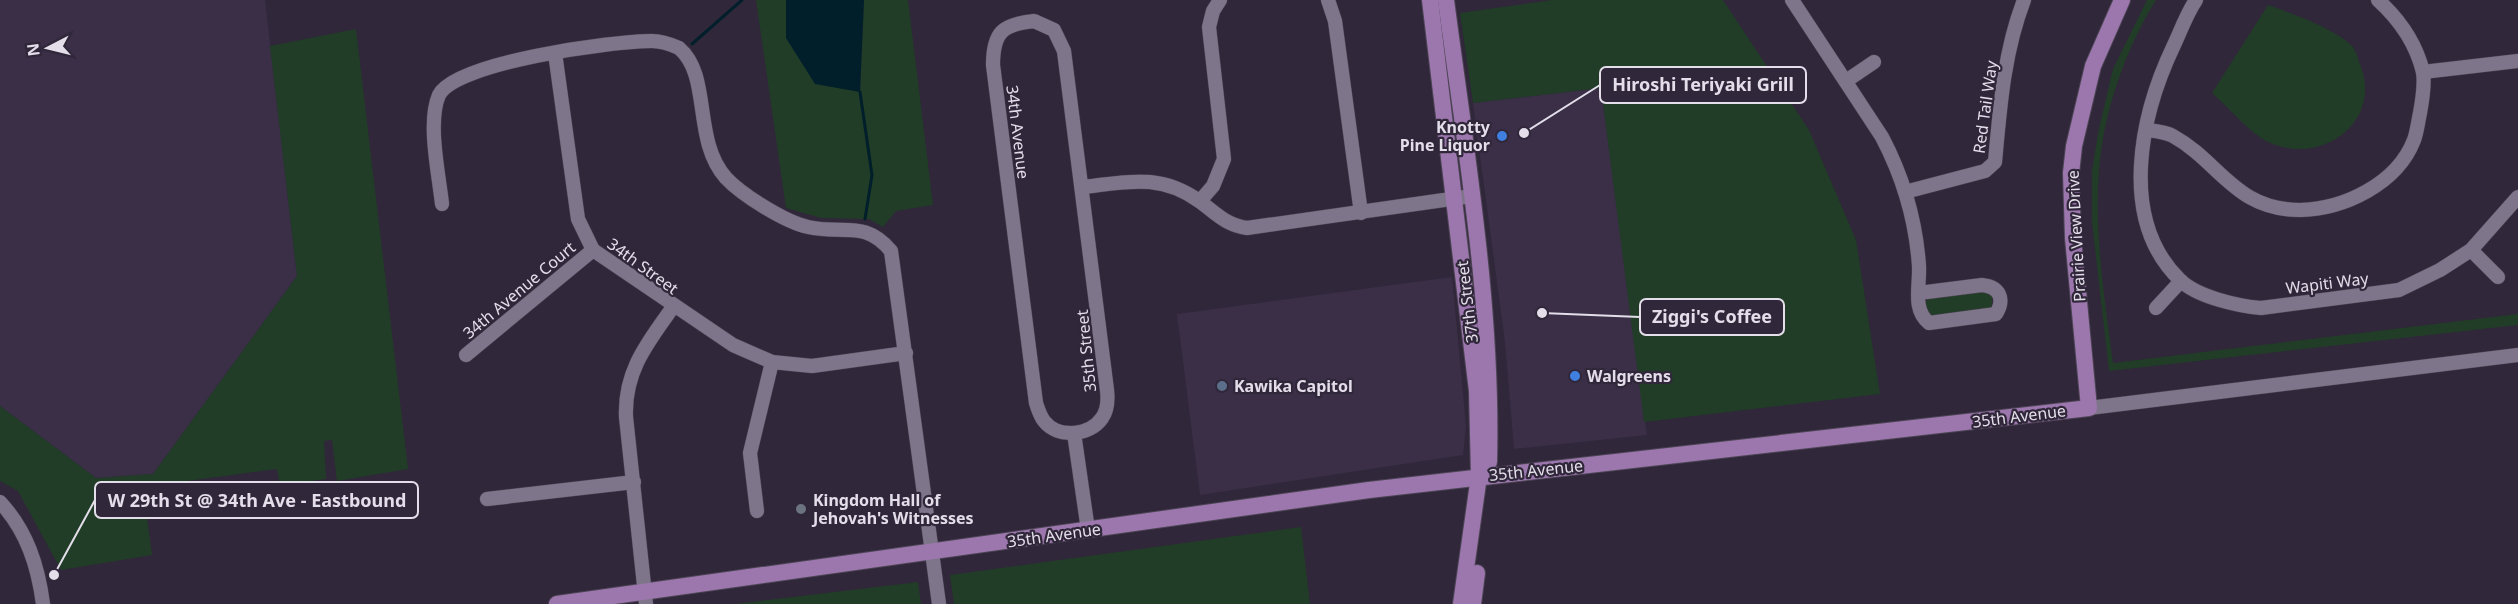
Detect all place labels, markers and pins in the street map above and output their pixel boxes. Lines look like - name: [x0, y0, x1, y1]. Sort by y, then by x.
- callout: Hiroshi Teriyaki Grill: [1600, 67, 1806, 103]
- place label: Knotty Pine Liquor: [1400, 116, 1491, 156]
- marker: Knotty Pine Liquor: [1495, 129, 1509, 143]
- callout: Ziggi's Coffee: [1640, 299, 1784, 335]
- place label: Walgreens: [1587, 365, 1671, 387]
- marker: Walgreens: [1568, 369, 1582, 383]
- place label: Kawika Capitol: [1234, 375, 1353, 397]
- marker: Kawika Capitol: [1215, 379, 1229, 393]
- callout: W 29th St @ 34th Ave - Eastbound: [95, 482, 418, 518]
- place label: Kingdom Hall of Jehovah's Witnesses: [811, 489, 974, 529]
- marker: Kingdom Hall of Jehovah's Witnesses: [794, 502, 808, 516]

